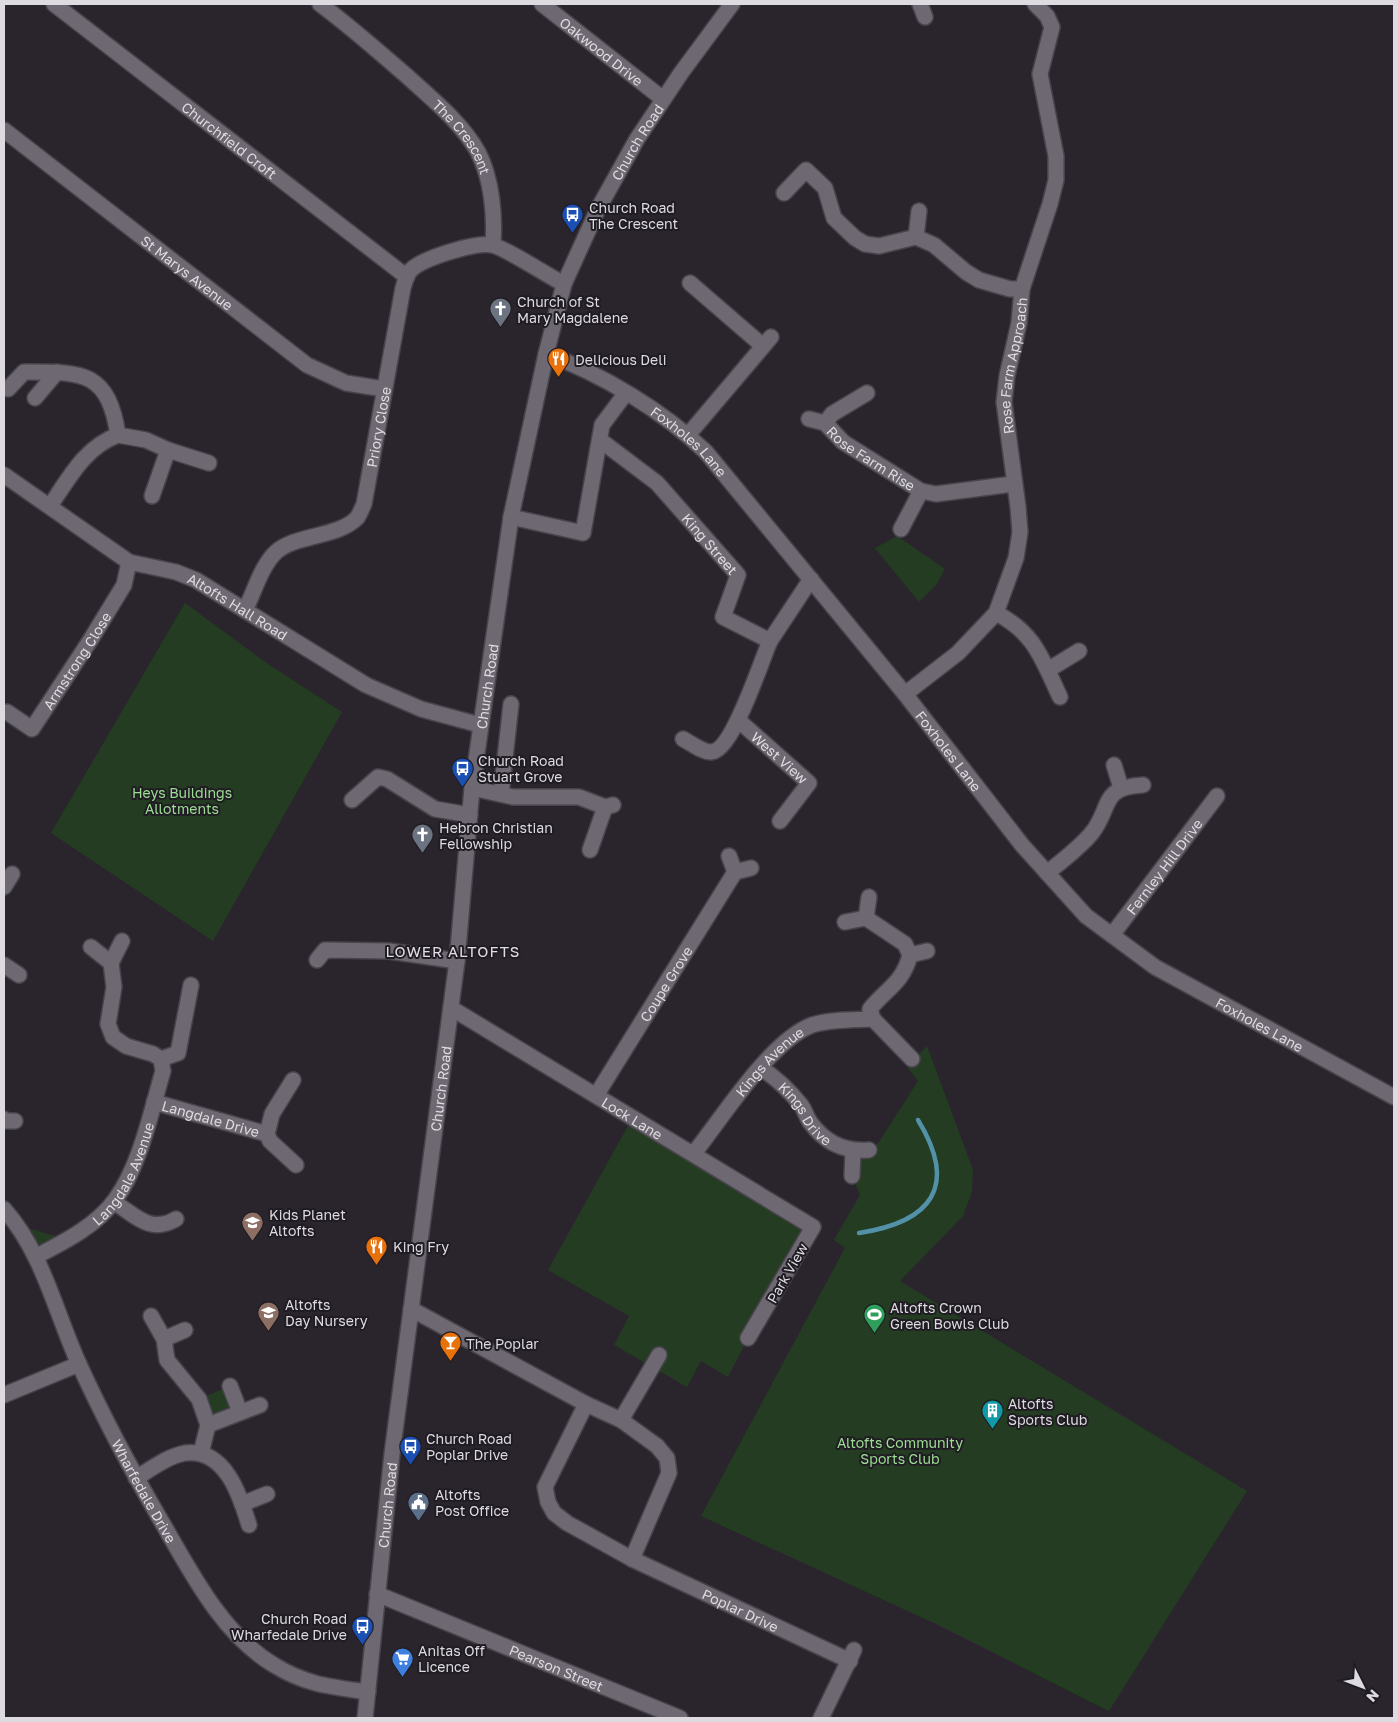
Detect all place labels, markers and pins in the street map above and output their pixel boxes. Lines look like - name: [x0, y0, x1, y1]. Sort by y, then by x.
- place label: Church Road The Crescent: [589, 199, 678, 232]
- bus stop icon: Church Road The Crescent: [561, 203, 585, 234]
- place label: Church of St Mary Magdalene: [517, 293, 628, 326]
- church icon: Church of St Mary Magdalene: [489, 297, 513, 328]
- restaurant icon: Delicious Deli: [547, 347, 571, 378]
- place label: Delicious Deli: [575, 351, 666, 368]
- place label: Church Road Stuart Grove: [478, 752, 564, 785]
- bus stop icon: Church Road Stuart Grove: [450, 756, 474, 787]
- place label: Hebron Christian Fellowship: [439, 819, 553, 852]
- church icon: Hebron Christian Fellowship: [411, 823, 435, 854]
- place label: Kids Planet Altofts: [269, 1206, 346, 1239]
- school or university icon: Kids Planet Altofts: [241, 1210, 265, 1241]
- restaurant icon: King Fry: [365, 1234, 389, 1265]
- place label: King Fry: [393, 1238, 449, 1255]
- place label: Altofts Day Nursery: [285, 1296, 368, 1329]
- place label: Altofts Crown Green Bowls Club: [890, 1299, 1009, 1332]
- school or university icon: Altofts Day Nursery: [257, 1300, 281, 1331]
- sports icon: Altofts Crown Green Bowls Club: [862, 1303, 886, 1334]
- bar icon: The Poplar: [438, 1331, 462, 1362]
- place label: The Poplar: [466, 1335, 539, 1352]
- place label: Altofts Sports Club: [1008, 1395, 1087, 1428]
- building icon: Altofts Sports Club: [980, 1399, 1004, 1430]
- place label: Church Road Poplar Drive: [426, 1430, 512, 1463]
- bus stop icon: Church Road Poplar Drive: [398, 1434, 422, 1465]
- place label: Altofts Post Office: [435, 1486, 509, 1519]
- public building icon: Altofts Post Office: [407, 1490, 431, 1521]
- place label: Church Road Wharfedale Drive: [231, 1610, 347, 1643]
- bus stop icon: Church Road Wharfedale Drive: [351, 1614, 375, 1645]
- place label: Anitas Off Licence: [418, 1642, 485, 1675]
- supermarket icon: Anitas Off Licence: [390, 1646, 414, 1677]

